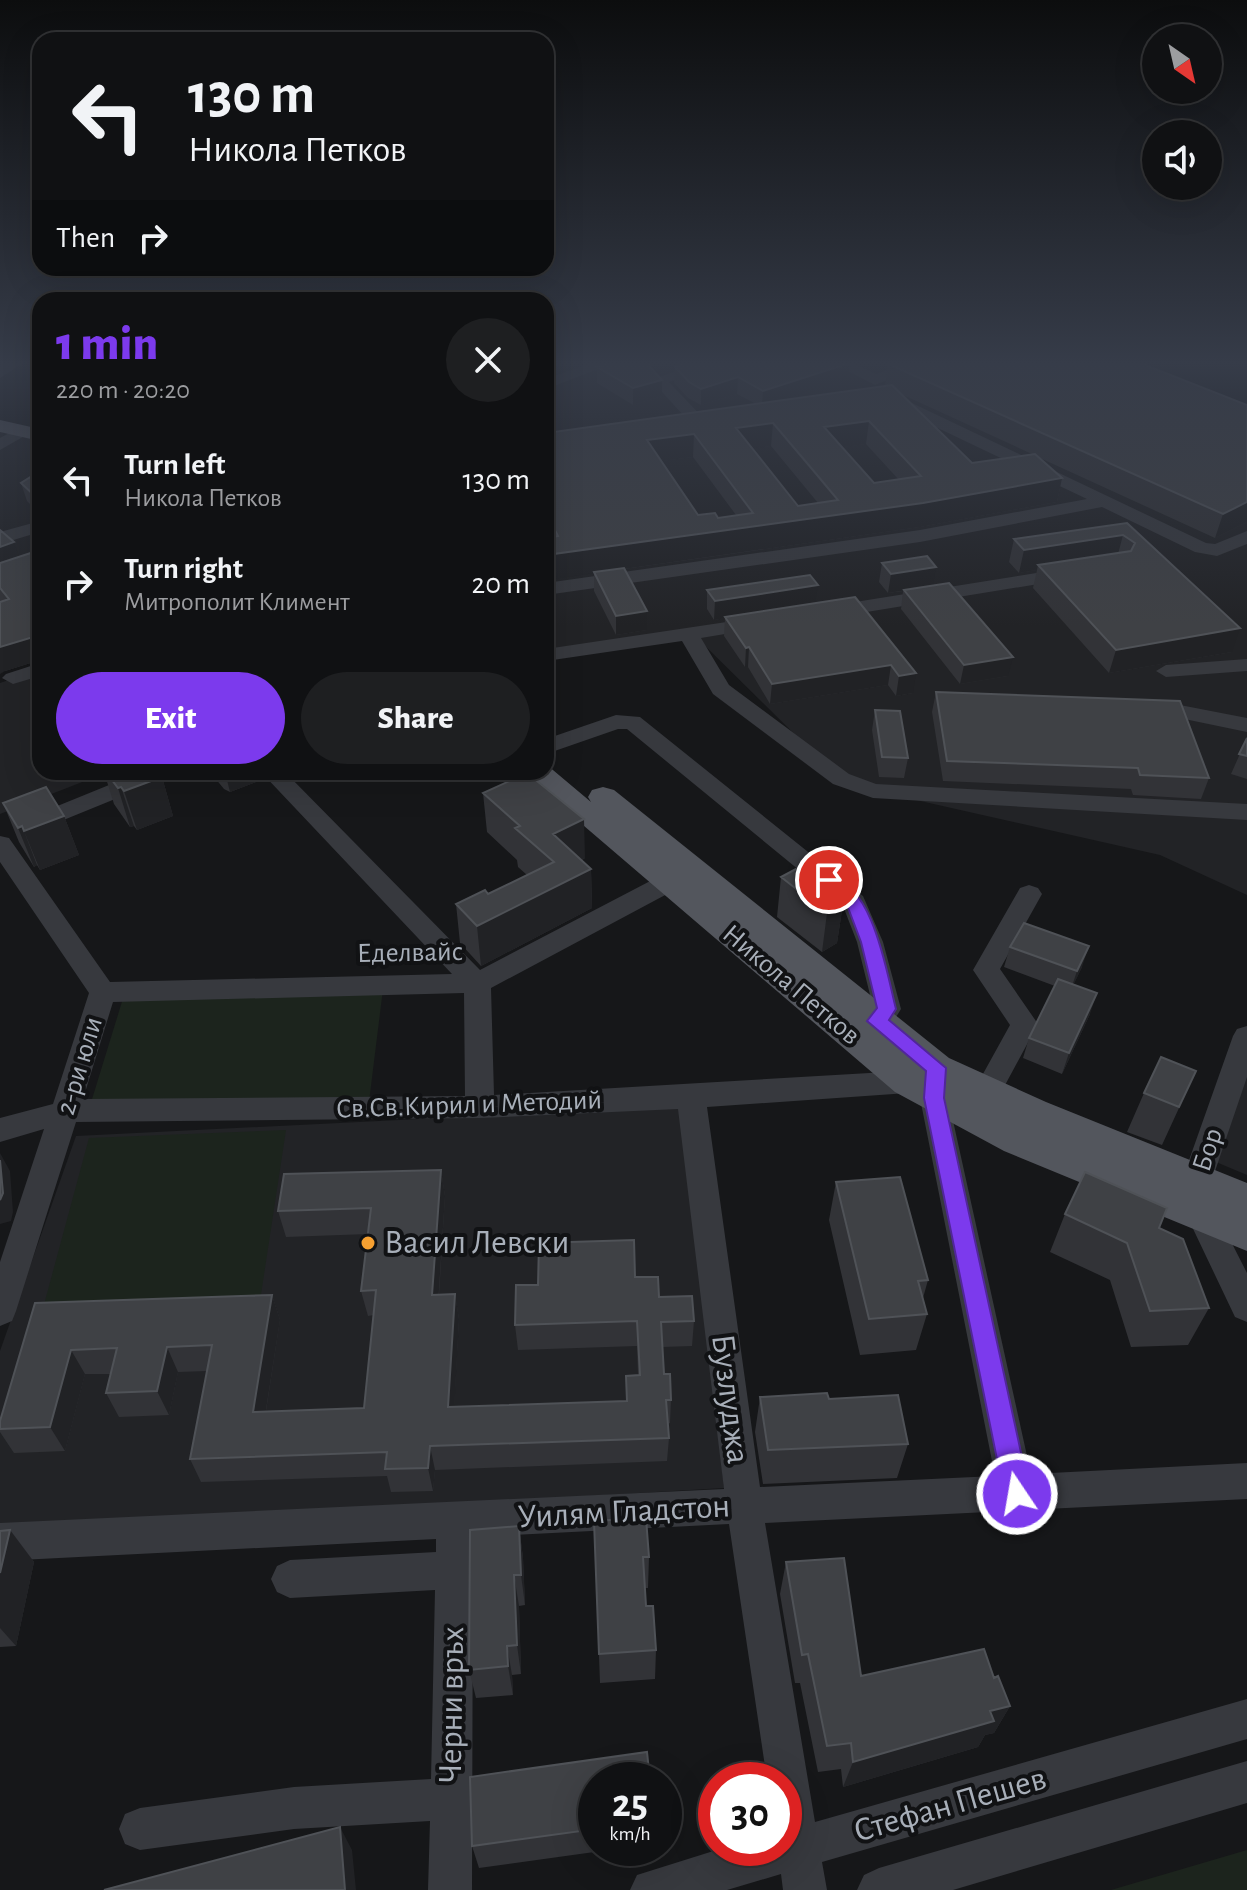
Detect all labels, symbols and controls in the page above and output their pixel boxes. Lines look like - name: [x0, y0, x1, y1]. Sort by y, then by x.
- north arrow: [1142, 24, 1222, 104]
- map controls: [1142, 24, 1222, 200]
- icon: left: [56, 64, 160, 168]
- text: 130 m: [188, 67, 315, 123]
- button: sound: [1142, 120, 1222, 200]
- text: Никола Петков: [188, 132, 406, 168]
- icon: right: [131, 216, 175, 260]
- text: Then: [56, 223, 115, 253]
- button: close: [446, 318, 530, 402]
- text: 1 min: [56, 321, 158, 369]
- text: 220 m · 20:20: [56, 377, 190, 403]
- text: Turn left: [124, 450, 225, 480]
- icon: left: [56, 458, 100, 502]
- text: 130 m: [463, 465, 530, 495]
- text: Никола Петков: [124, 485, 282, 511]
- text: Turn right: [124, 554, 243, 584]
- icon: right: [56, 562, 100, 606]
- text: 20 m: [472, 569, 530, 599]
- text: Митрополит Климент: [124, 589, 350, 615]
- button: Exit: [56, 672, 285, 764]
- button: Share: [301, 672, 530, 764]
- pin: [795, 846, 863, 914]
- icon: arrive: [807, 858, 851, 902]
- street label: Никола Петков: [717, 920, 865, 1050]
- street label: Еделвайс: [357, 938, 463, 968]
- street label: 2-ри юли: [52, 1014, 108, 1118]
- street label: Св.Св.Кирил и Методий: [335, 1086, 603, 1124]
- street label: Бор: [1188, 1125, 1228, 1175]
- place label: Васил Левски: [384, 1226, 570, 1260]
- marker: Васил Левски: [359, 1234, 377, 1252]
- street label: Бузлуджа: [705, 1332, 755, 1466]
- position arrow: [975, 1452, 1059, 1536]
- street label: Уилям Гладстон: [517, 1489, 731, 1535]
- street label: Черни връх: [434, 1626, 470, 1784]
- street label: Стефан Пешев: [850, 1761, 1050, 1849]
- speed limit sign: 30: [698, 1762, 802, 1866]
- text: 25: [612, 1784, 648, 1824]
- text: km/h: [609, 1824, 651, 1844]

